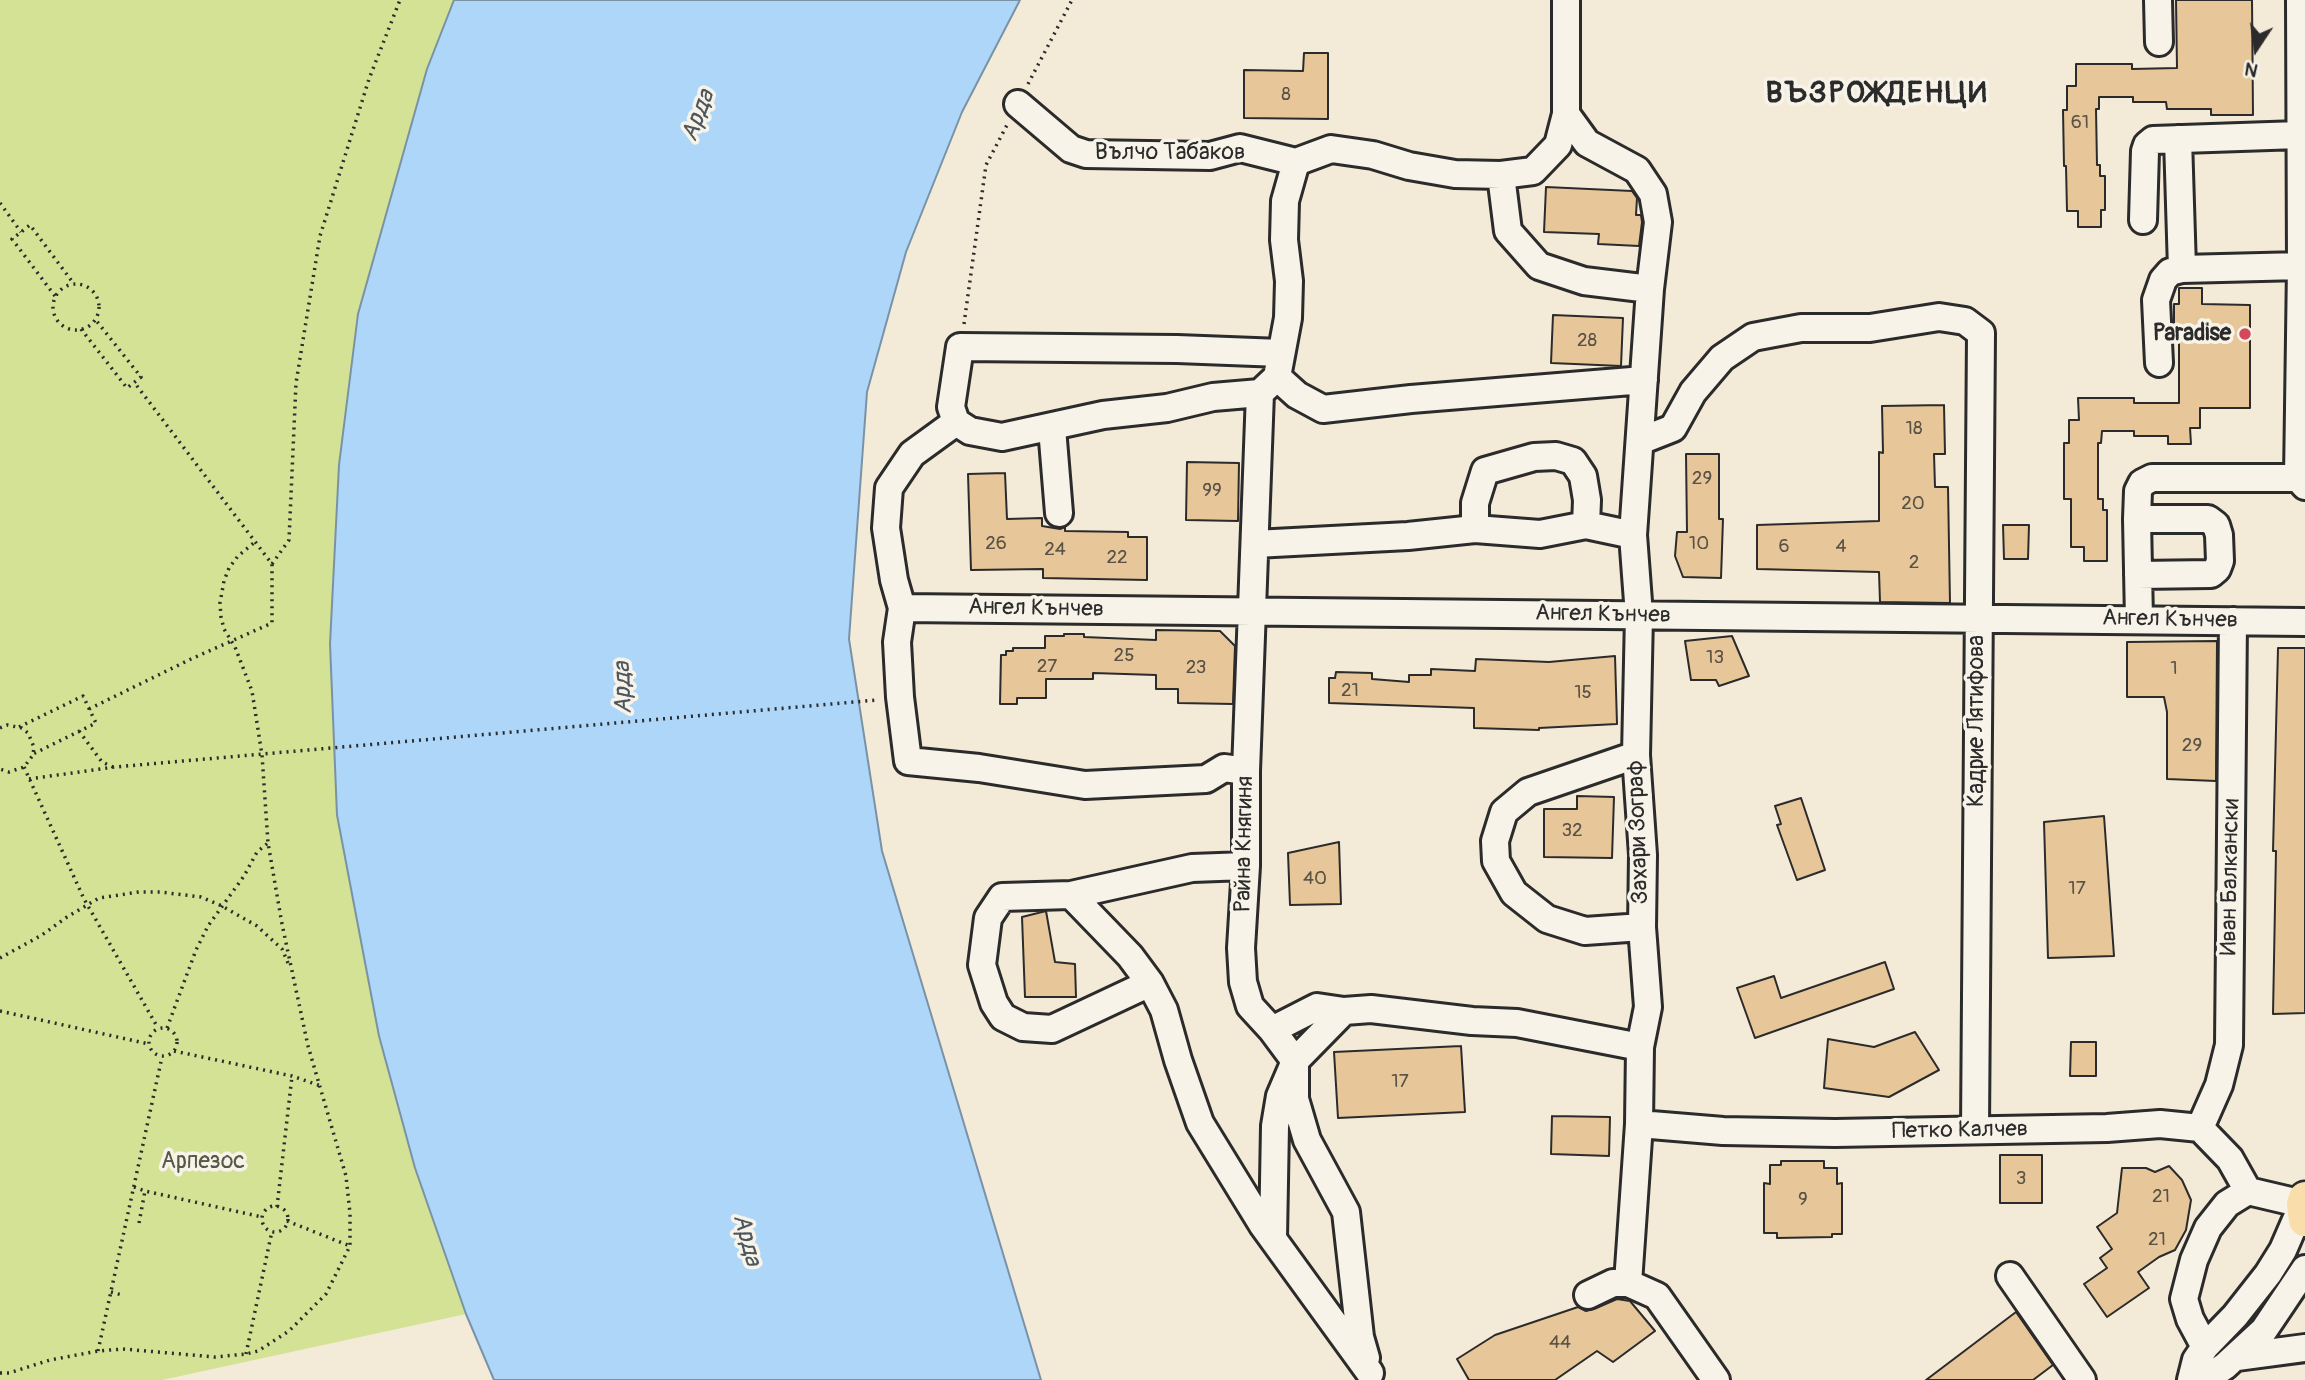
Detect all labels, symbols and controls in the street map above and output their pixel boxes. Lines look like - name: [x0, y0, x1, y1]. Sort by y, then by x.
- north arrow: [2221, 14, 2291, 84]
- text: N: [2242, 56, 2260, 83]
- district label: ВЪЗРОЖДЕНЦИ: [1767, 76, 1987, 112]
- house number: 8: [1281, 84, 1291, 106]
- water label: Арда: [676, 86, 722, 146]
- house number: 61: [2071, 112, 2089, 134]
- street label: Вълчо Табаков: [1095, 139, 1245, 167]
- place label: Paradise: [2153, 320, 2231, 348]
- marker: Paradise: [2237, 326, 2253, 342]
- house number: 28: [1577, 330, 1597, 352]
- house number: 18: [1905, 418, 1923, 440]
- house number: 29: [1692, 468, 1712, 490]
- house number: 99: [1202, 480, 1222, 502]
- house number: 20: [1901, 493, 1925, 515]
- house number: 26: [985, 533, 1007, 555]
- house number: 10: [1689, 533, 1709, 555]
- house number: 6: [1778, 536, 1790, 558]
- house number: 4: [1835, 536, 1847, 558]
- house number: 24: [1044, 539, 1066, 561]
- house number: 22: [1106, 547, 1128, 569]
- house number: 2: [1909, 552, 1919, 574]
- street label: Ангел Кънчев: [968, 594, 1104, 624]
- street label: Ангел Кънчев: [1535, 600, 1671, 630]
- street label: Ангел Кънчев: [2102, 605, 2238, 635]
- street label: Кадрие Лятифова: [1963, 635, 1991, 807]
- house number: 25: [1114, 645, 1134, 667]
- house number: 13: [1706, 647, 1724, 669]
- house number: 27: [1037, 656, 1057, 678]
- house number: 23: [1186, 657, 1206, 679]
- house number: 1: [2170, 658, 2178, 680]
- water label: Арда: [609, 661, 639, 715]
- house number: 21: [1341, 680, 1359, 702]
- house number: 15: [1574, 682, 1592, 704]
- house number: 29: [2182, 735, 2202, 757]
- street label: Захари Зограф: [1623, 759, 1655, 905]
- street label: Райна Княгиня: [1230, 776, 1260, 912]
- street label: Иван Балкански: [2216, 798, 2246, 956]
- house number: 32: [1561, 820, 1583, 842]
- house number: 40: [1303, 868, 1327, 890]
- house number: 17: [2068, 878, 2086, 900]
- house number: 17: [1391, 1071, 1409, 1093]
- street label: Петко Калчев: [1892, 1116, 2028, 1146]
- park label: Арпезос: [161, 1148, 245, 1176]
- house number: 3: [2016, 1168, 2026, 1190]
- house number: 21: [2152, 1186, 2170, 1208]
- house number: 9: [1798, 1189, 1808, 1211]
- water label: Арда: [725, 1211, 767, 1269]
- house number: 21: [2148, 1229, 2166, 1251]
- house number: 44: [1549, 1332, 1571, 1354]

